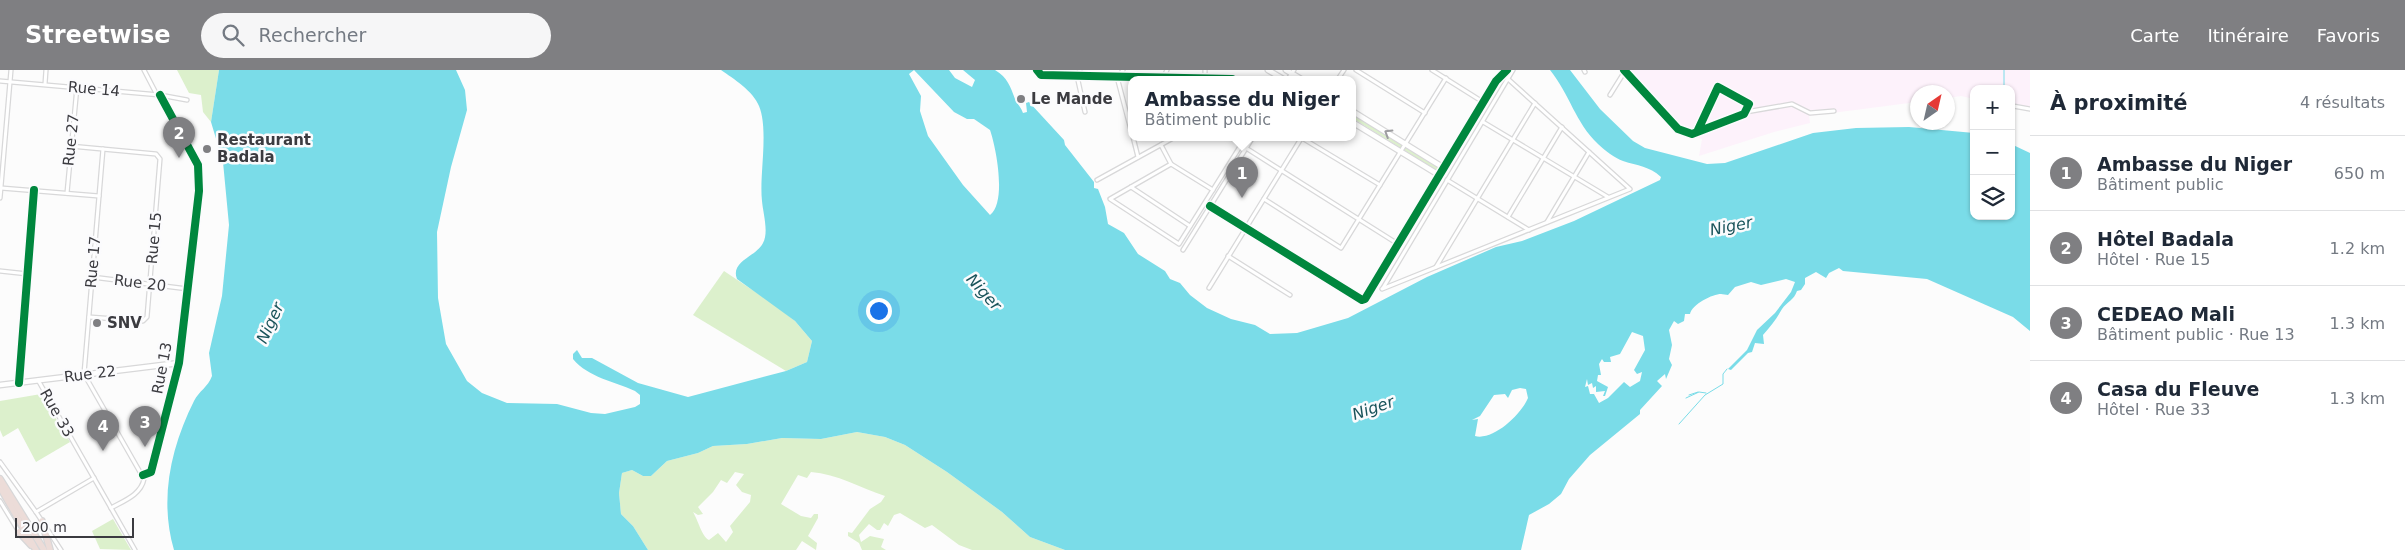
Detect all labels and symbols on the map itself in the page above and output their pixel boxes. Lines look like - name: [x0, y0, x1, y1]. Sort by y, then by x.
- street label: Rue 14: [67, 78, 121, 100]
- north arrow: [1910, 85, 1955, 130]
- place label: Le Mande: [1031, 90, 1113, 108]
- marker: Le Mande: [1015, 93, 1027, 105]
- street label: Rue 27: [59, 113, 83, 167]
- pin: 2: [163, 117, 195, 158]
- one-way arrow: [1384, 130, 1393, 140]
- place label: Restaurant Badala: [217, 131, 311, 166]
- marker: Restaurant Badala: [201, 143, 213, 155]
- pin: 1: [1226, 157, 1258, 198]
- street label: Rue 15: [143, 211, 165, 265]
- water label: Niger: [1708, 212, 1755, 239]
- street label: Rue 17: [82, 235, 104, 289]
- water label: Niger: [963, 270, 1006, 315]
- street label: Rue 20: [113, 271, 167, 295]
- water label: Niger: [252, 298, 288, 347]
- your location: [866, 298, 892, 324]
- place label: SNV: [107, 314, 142, 332]
- marker: SNV: [91, 317, 103, 329]
- street label: Rue 13: [148, 341, 176, 395]
- street label: Rue 22: [63, 362, 117, 386]
- street label: Rue 33: [36, 386, 78, 440]
- water label: Niger: [1350, 392, 1398, 424]
- pin: 3: [129, 406, 161, 447]
- pin: 4: [87, 410, 119, 451]
- scale bar: [15, 515, 134, 538]

